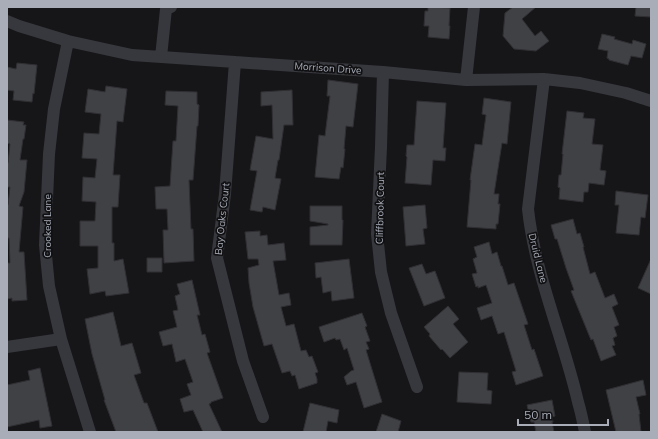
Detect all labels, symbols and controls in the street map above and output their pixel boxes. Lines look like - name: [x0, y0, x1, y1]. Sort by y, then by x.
- street label: Morrison Drive: [294, 59, 362, 77]
- street label: Cliffbrook Court: [373, 171, 387, 244]
- street label: Bay Oaks Court: [212, 182, 232, 256]
- street label: Crooked Lane: [41, 194, 54, 258]
- street label: Druid Lane: [526, 232, 550, 284]
- scale bar: [518, 401, 608, 427]
- text: 50 m: [524, 407, 552, 422]

